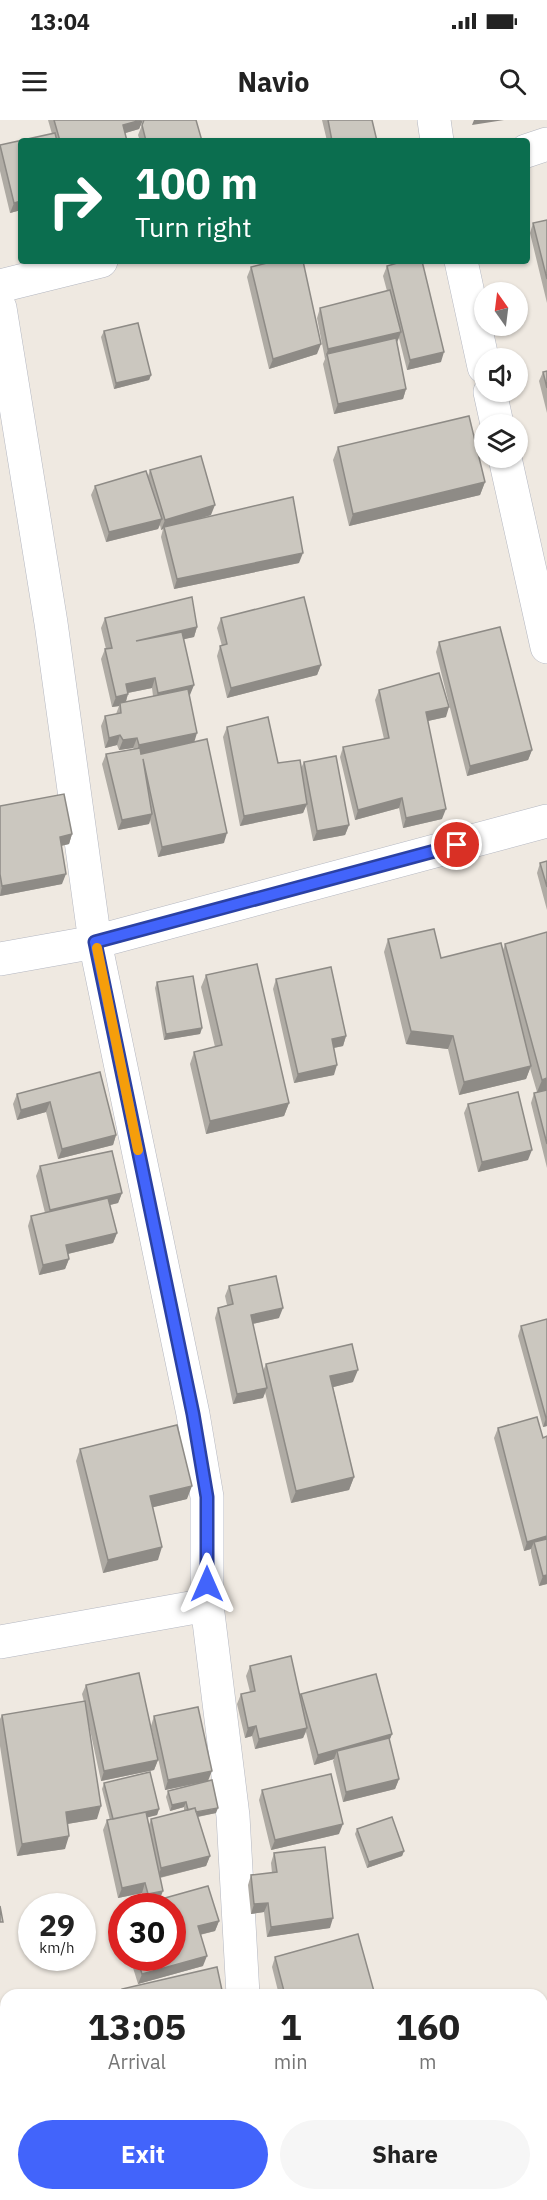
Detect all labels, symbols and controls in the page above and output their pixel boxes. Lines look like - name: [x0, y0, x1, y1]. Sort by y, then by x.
- text: 13:04: [30, 7, 90, 36]
- text: Navio: [237, 64, 310, 99]
- icon: menu: [18, 65, 51, 98]
- icon: search: [496, 65, 529, 98]
- text: 100 m: [135, 156, 258, 211]
- icon: right: [36, 162, 114, 240]
- text: Turn right: [135, 209, 252, 244]
- north arrow: [474, 282, 528, 336]
- map controls: [474, 282, 528, 468]
- button: sound: [474, 348, 528, 402]
- button: layers: [474, 414, 528, 468]
- pin: [431, 819, 482, 870]
- icon: arrive: [440, 828, 473, 861]
- position arrow: [175, 1552, 239, 1616]
- speed limit sign: 30: [108, 1893, 186, 1971]
- text: 29: [39, 1905, 75, 1944]
- text: km/h: [39, 1938, 75, 1957]
- text: 13:05: [88, 2003, 186, 2050]
- text: 1: [280, 2003, 302, 2050]
- text: 160: [395, 2003, 460, 2050]
- text: Arrival: [108, 2048, 166, 2075]
- text: min: [274, 2048, 308, 2075]
- text: m: [419, 2048, 437, 2075]
- button: Exit: [18, 2120, 268, 2189]
- button: Share: [280, 2120, 530, 2189]

